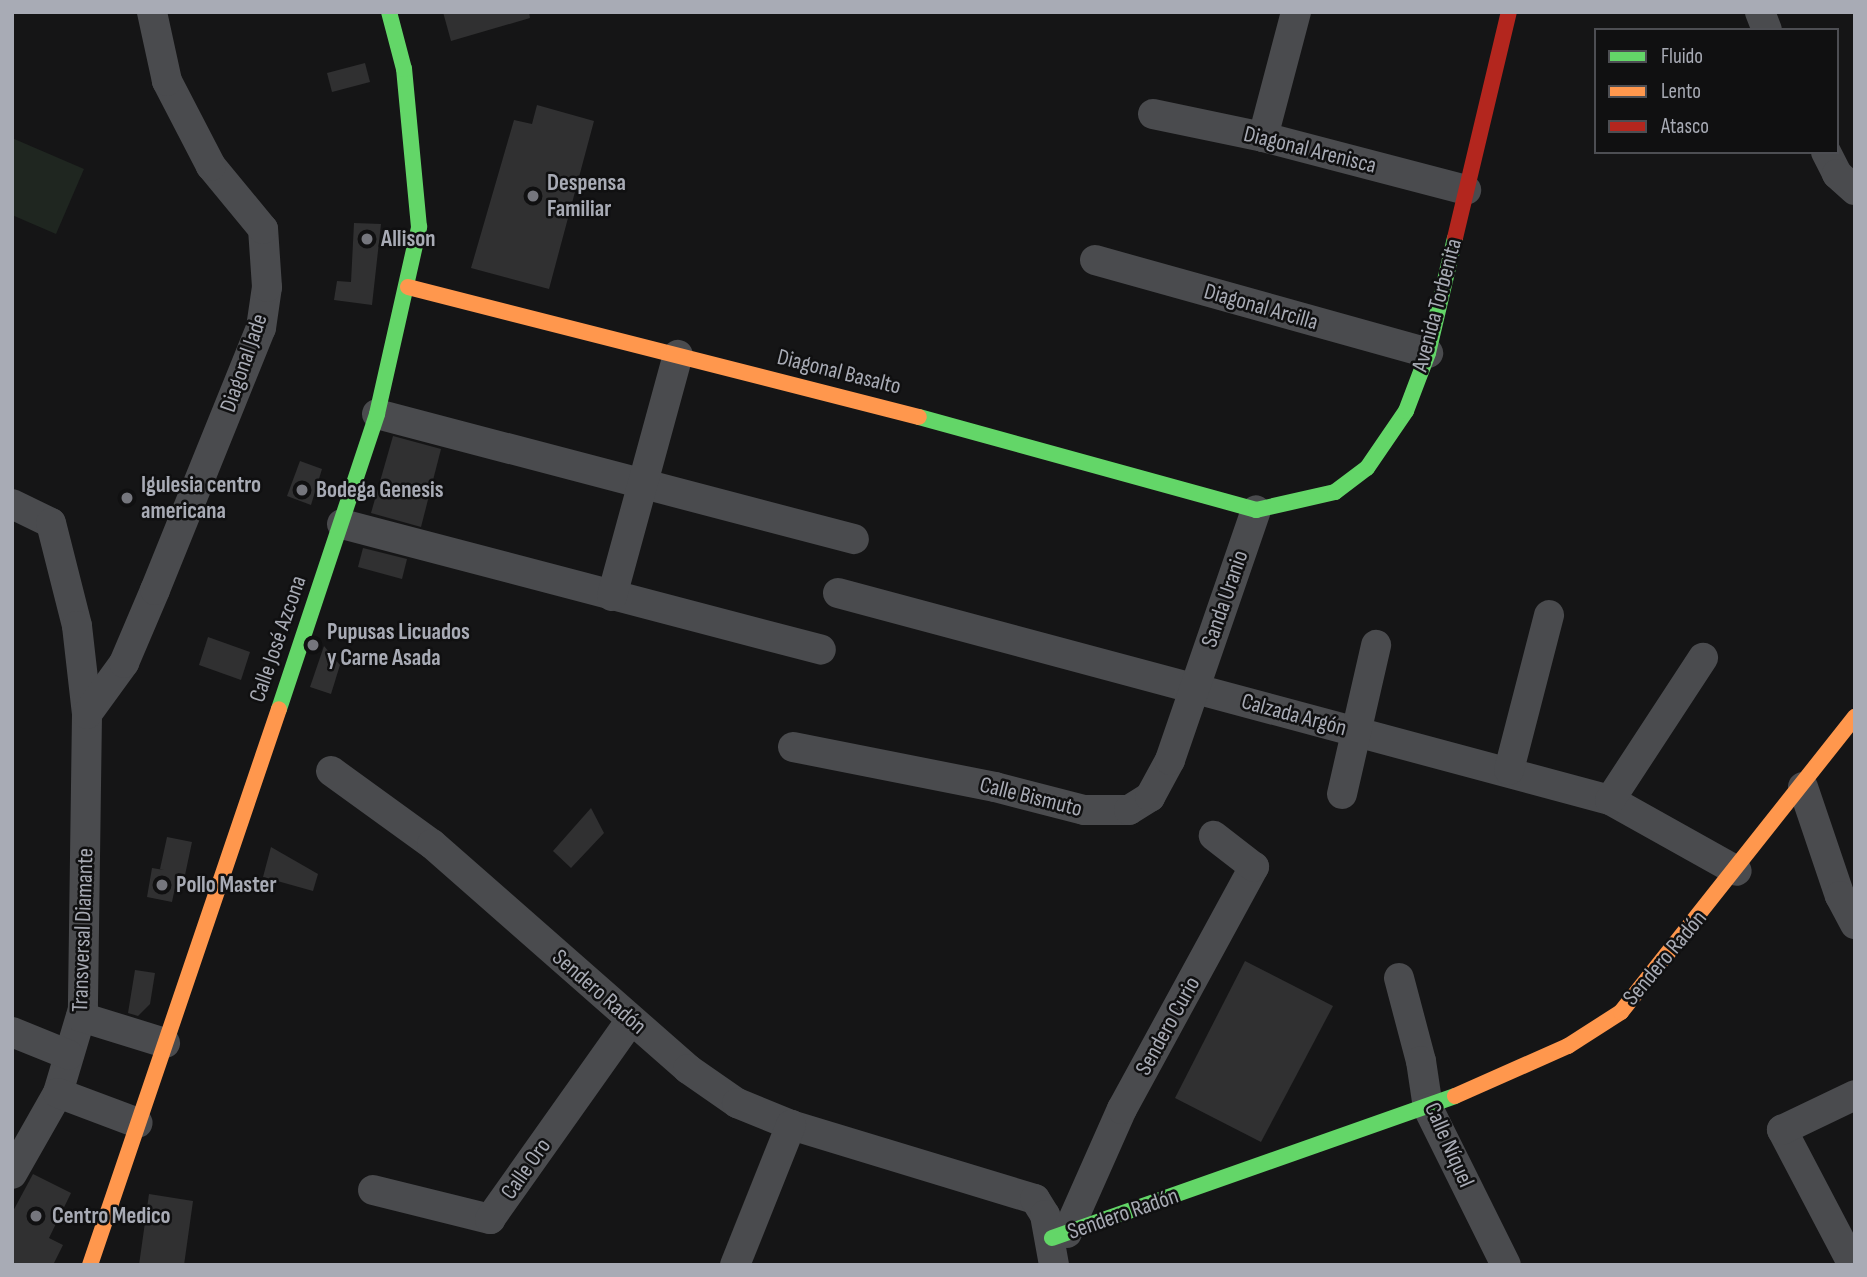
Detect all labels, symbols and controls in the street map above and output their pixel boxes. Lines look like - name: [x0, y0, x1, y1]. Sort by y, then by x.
- legend: [1594, 28, 1839, 154]
- text: Fluido: [1661, 44, 1703, 69]
- text: Lento: [1661, 79, 1701, 104]
- text: Atasco: [1661, 114, 1709, 139]
- street label: Diagonal Arenisca: [1241, 120, 1379, 180]
- place label: Despensa Familiar: [547, 169, 626, 223]
- marker: Despensa Familiar: [525, 188, 541, 204]
- place label: Allison: [381, 225, 436, 253]
- marker: Allison: [359, 231, 375, 247]
- street label: Avenida Torbenita: [1406, 236, 1468, 374]
- street label: Diagonal Arcilla: [1201, 278, 1321, 336]
- street label: Diagonal Jade: [214, 310, 274, 416]
- street label: Diagonal Basalto: [774, 343, 904, 401]
- place label: Igulesia centro americana: [141, 471, 261, 525]
- place label: Bodega Genesis: [316, 476, 444, 504]
- marker: Bodega Genesis: [294, 482, 310, 498]
- marker: Igulesia centro americana: [119, 490, 135, 506]
- street label: Sanda Uranio: [1196, 547, 1254, 651]
- street label: Calle José Azcona: [243, 572, 313, 706]
- place label: Pupusas Licuados y Carne Asada: [327, 618, 470, 672]
- marker: Pupusas Licuados y Carne Asada: [305, 637, 321, 653]
- street label: Calzada Argón: [1238, 688, 1350, 742]
- street label: Calle Bismuto: [977, 771, 1085, 823]
- street label: Transversal Diamante: [66, 848, 100, 1012]
- place label: Pollo Master: [176, 871, 277, 899]
- marker: Pollo Master: [154, 877, 170, 893]
- street label: Sendero Radón: [1617, 905, 1713, 1011]
- street label: Sendero Radón: [546, 944, 652, 1040]
- street label: Sendero Curio: [1130, 972, 1206, 1080]
- street label: Calle Níquel: [1418, 1098, 1480, 1192]
- street label: Calle Oro: [495, 1133, 557, 1205]
- street label: Sendero Radón: [1064, 1182, 1182, 1246]
- place label: Centro Medico: [52, 1202, 171, 1230]
- marker: Centro Medico: [26, 1206, 46, 1226]

